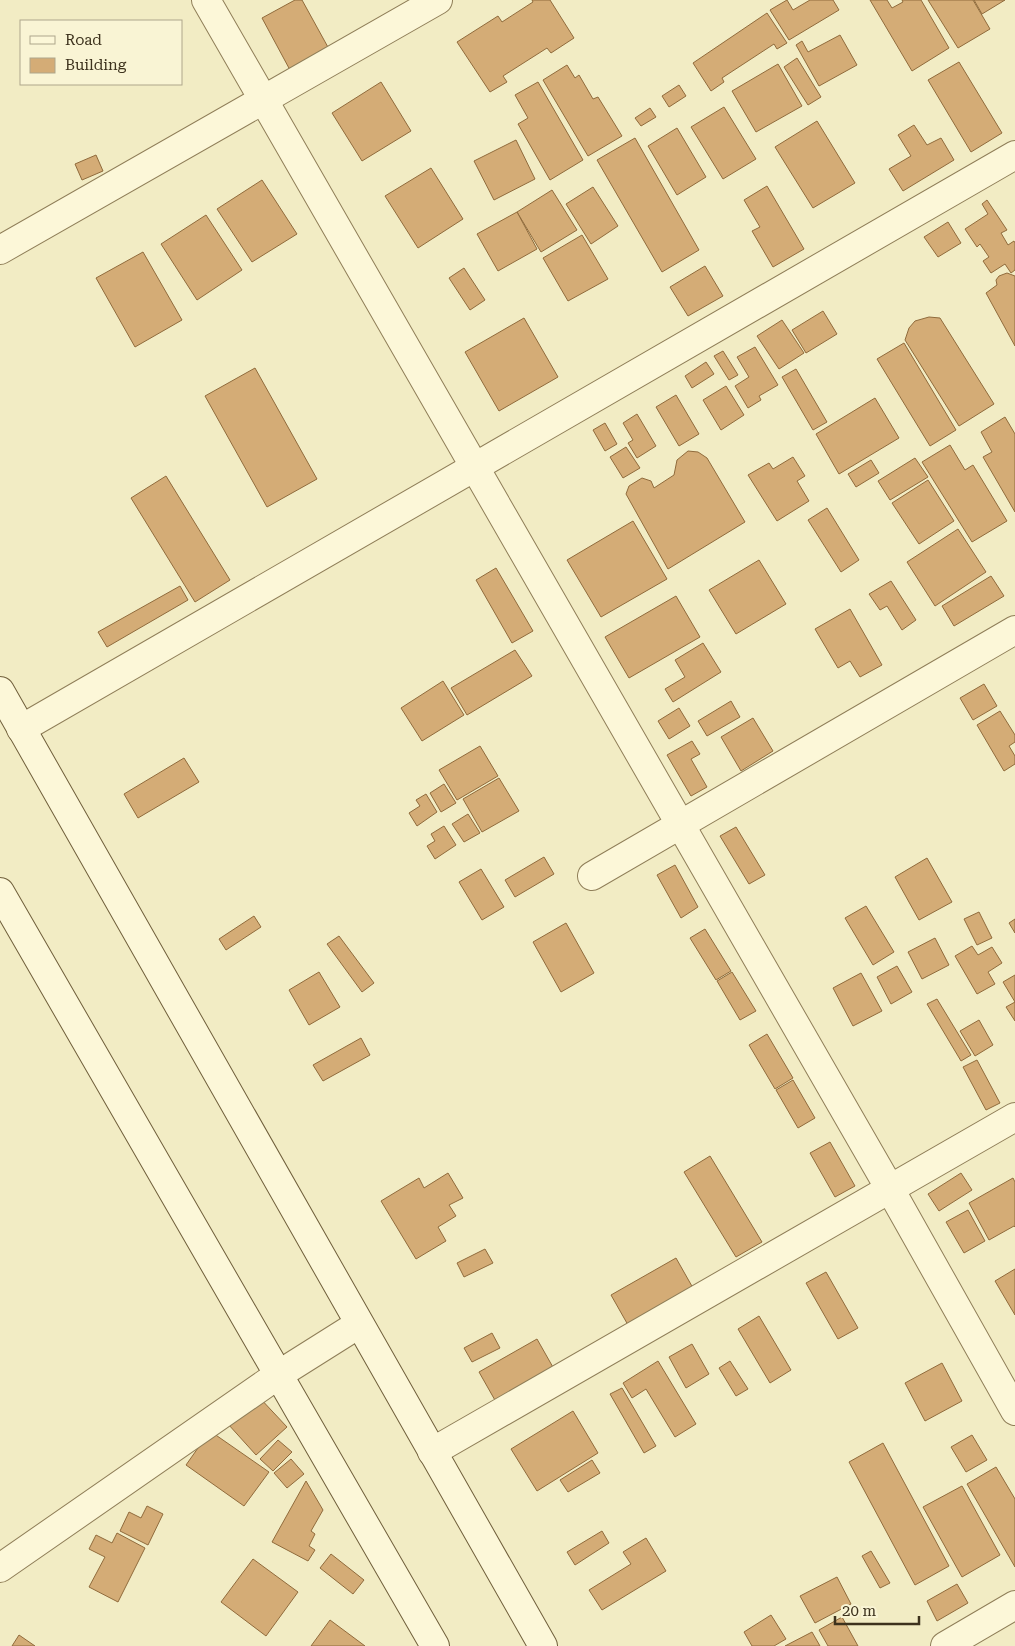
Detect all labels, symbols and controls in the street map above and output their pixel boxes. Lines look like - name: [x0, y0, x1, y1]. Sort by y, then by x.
- legend: [20, 20, 182, 85]
- text: Road: [65, 31, 102, 49]
- text: Building: [65, 56, 127, 74]
- scale bar: [835, 1594, 919, 1626]
- text: 20 m: [842, 1602, 877, 1620]

